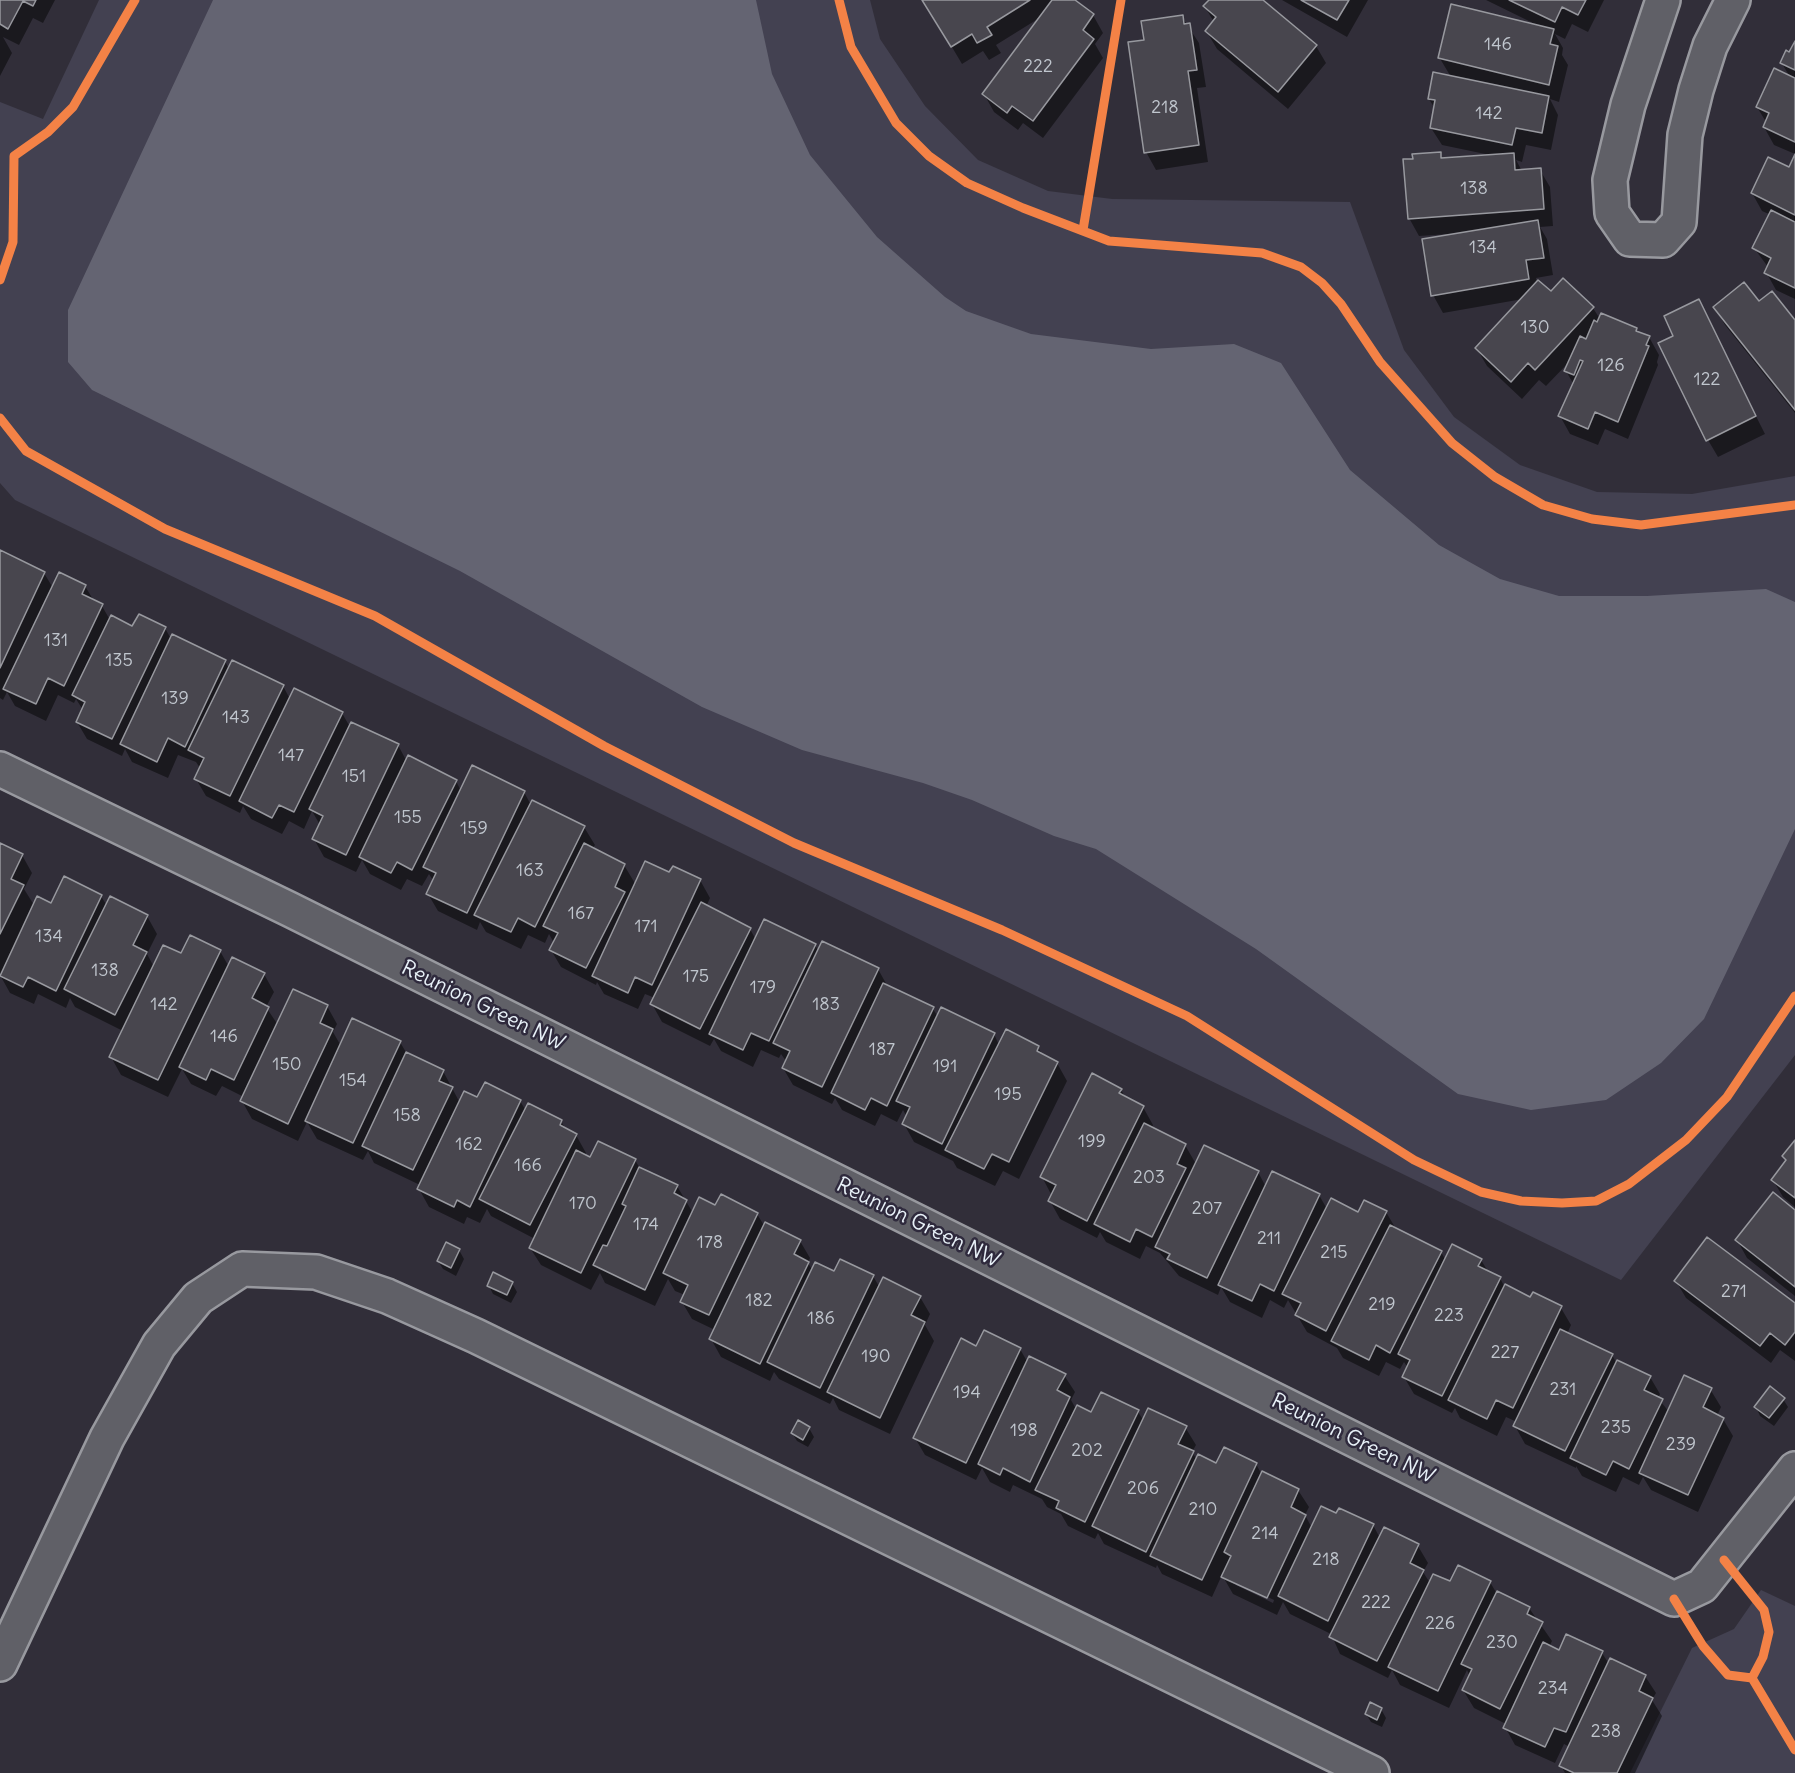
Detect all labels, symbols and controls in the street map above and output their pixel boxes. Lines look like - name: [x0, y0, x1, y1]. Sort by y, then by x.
- house number: 146: [1484, 34, 1512, 56]
- house number: 222: [1023, 56, 1053, 78]
- house number: 218: [1151, 97, 1179, 119]
- house number: 142: [1475, 103, 1503, 125]
- house number: 138: [1460, 178, 1488, 200]
- house number: 134: [1469, 237, 1497, 259]
- house number: 130: [1520, 317, 1550, 339]
- house number: 126: [1597, 355, 1625, 377]
- house number: 122: [1694, 369, 1720, 391]
- house number: 131: [44, 630, 68, 652]
- house number: 135: [105, 650, 133, 672]
- house number: 139: [161, 688, 189, 710]
- house number: 143: [222, 707, 250, 729]
- house number: 147: [278, 745, 304, 767]
- house number: 151: [342, 766, 366, 788]
- house number: 155: [394, 807, 422, 829]
- house number: 159: [460, 818, 488, 840]
- house number: 163: [516, 860, 544, 882]
- house number: 167: [568, 903, 594, 925]
- house number: 171: [634, 916, 658, 938]
- house number: 134: [35, 926, 63, 948]
- street label: Reunion Green NW: [397, 955, 569, 1057]
- house number: 138: [91, 960, 119, 982]
- house number: 175: [683, 966, 709, 988]
- house number: 179: [750, 977, 776, 999]
- house number: 142: [150, 994, 178, 1016]
- house number: 183: [812, 994, 840, 1016]
- house number: 146: [210, 1026, 238, 1048]
- house number: 187: [869, 1039, 895, 1061]
- house number: 150: [272, 1054, 302, 1076]
- house number: 191: [933, 1056, 957, 1078]
- house number: 154: [339, 1070, 367, 1092]
- house number: 195: [994, 1084, 1022, 1106]
- house number: 158: [393, 1105, 421, 1127]
- house number: 199: [1078, 1131, 1106, 1153]
- house number: 162: [455, 1134, 483, 1156]
- house number: 166: [514, 1155, 542, 1177]
- house number: 203: [1133, 1167, 1165, 1189]
- street label: Reunion Green NW: [832, 1172, 1004, 1274]
- house number: 170: [569, 1193, 597, 1215]
- house number: 207: [1192, 1198, 1222, 1220]
- house number: 174: [633, 1214, 659, 1236]
- house number: 211: [1257, 1228, 1281, 1250]
- house number: 178: [697, 1232, 723, 1254]
- house number: 215: [1320, 1242, 1348, 1264]
- house number: 271: [1721, 1281, 1747, 1303]
- house number: 182: [745, 1290, 773, 1312]
- house number: 219: [1368, 1294, 1396, 1316]
- house number: 223: [1434, 1305, 1464, 1327]
- house number: 186: [807, 1308, 835, 1330]
- house number: 227: [1491, 1342, 1519, 1364]
- house number: 190: [861, 1346, 891, 1368]
- house number: 231: [1549, 1379, 1577, 1401]
- house number: 194: [953, 1382, 981, 1404]
- street label: Reunion Green NW: [1267, 1388, 1439, 1490]
- house number: 235: [1601, 1417, 1631, 1439]
- house number: 198: [1010, 1420, 1038, 1442]
- house number: 239: [1666, 1434, 1696, 1456]
- house number: 202: [1071, 1440, 1103, 1462]
- house number: 206: [1127, 1478, 1159, 1500]
- house number: 210: [1189, 1499, 1217, 1521]
- house number: 214: [1251, 1523, 1279, 1545]
- house number: 218: [1312, 1549, 1340, 1571]
- house number: 222: [1361, 1592, 1391, 1614]
- house number: 226: [1425, 1613, 1455, 1635]
- house number: 230: [1486, 1632, 1518, 1654]
- house number: 234: [1538, 1678, 1568, 1700]
- house number: 238: [1591, 1721, 1621, 1743]

